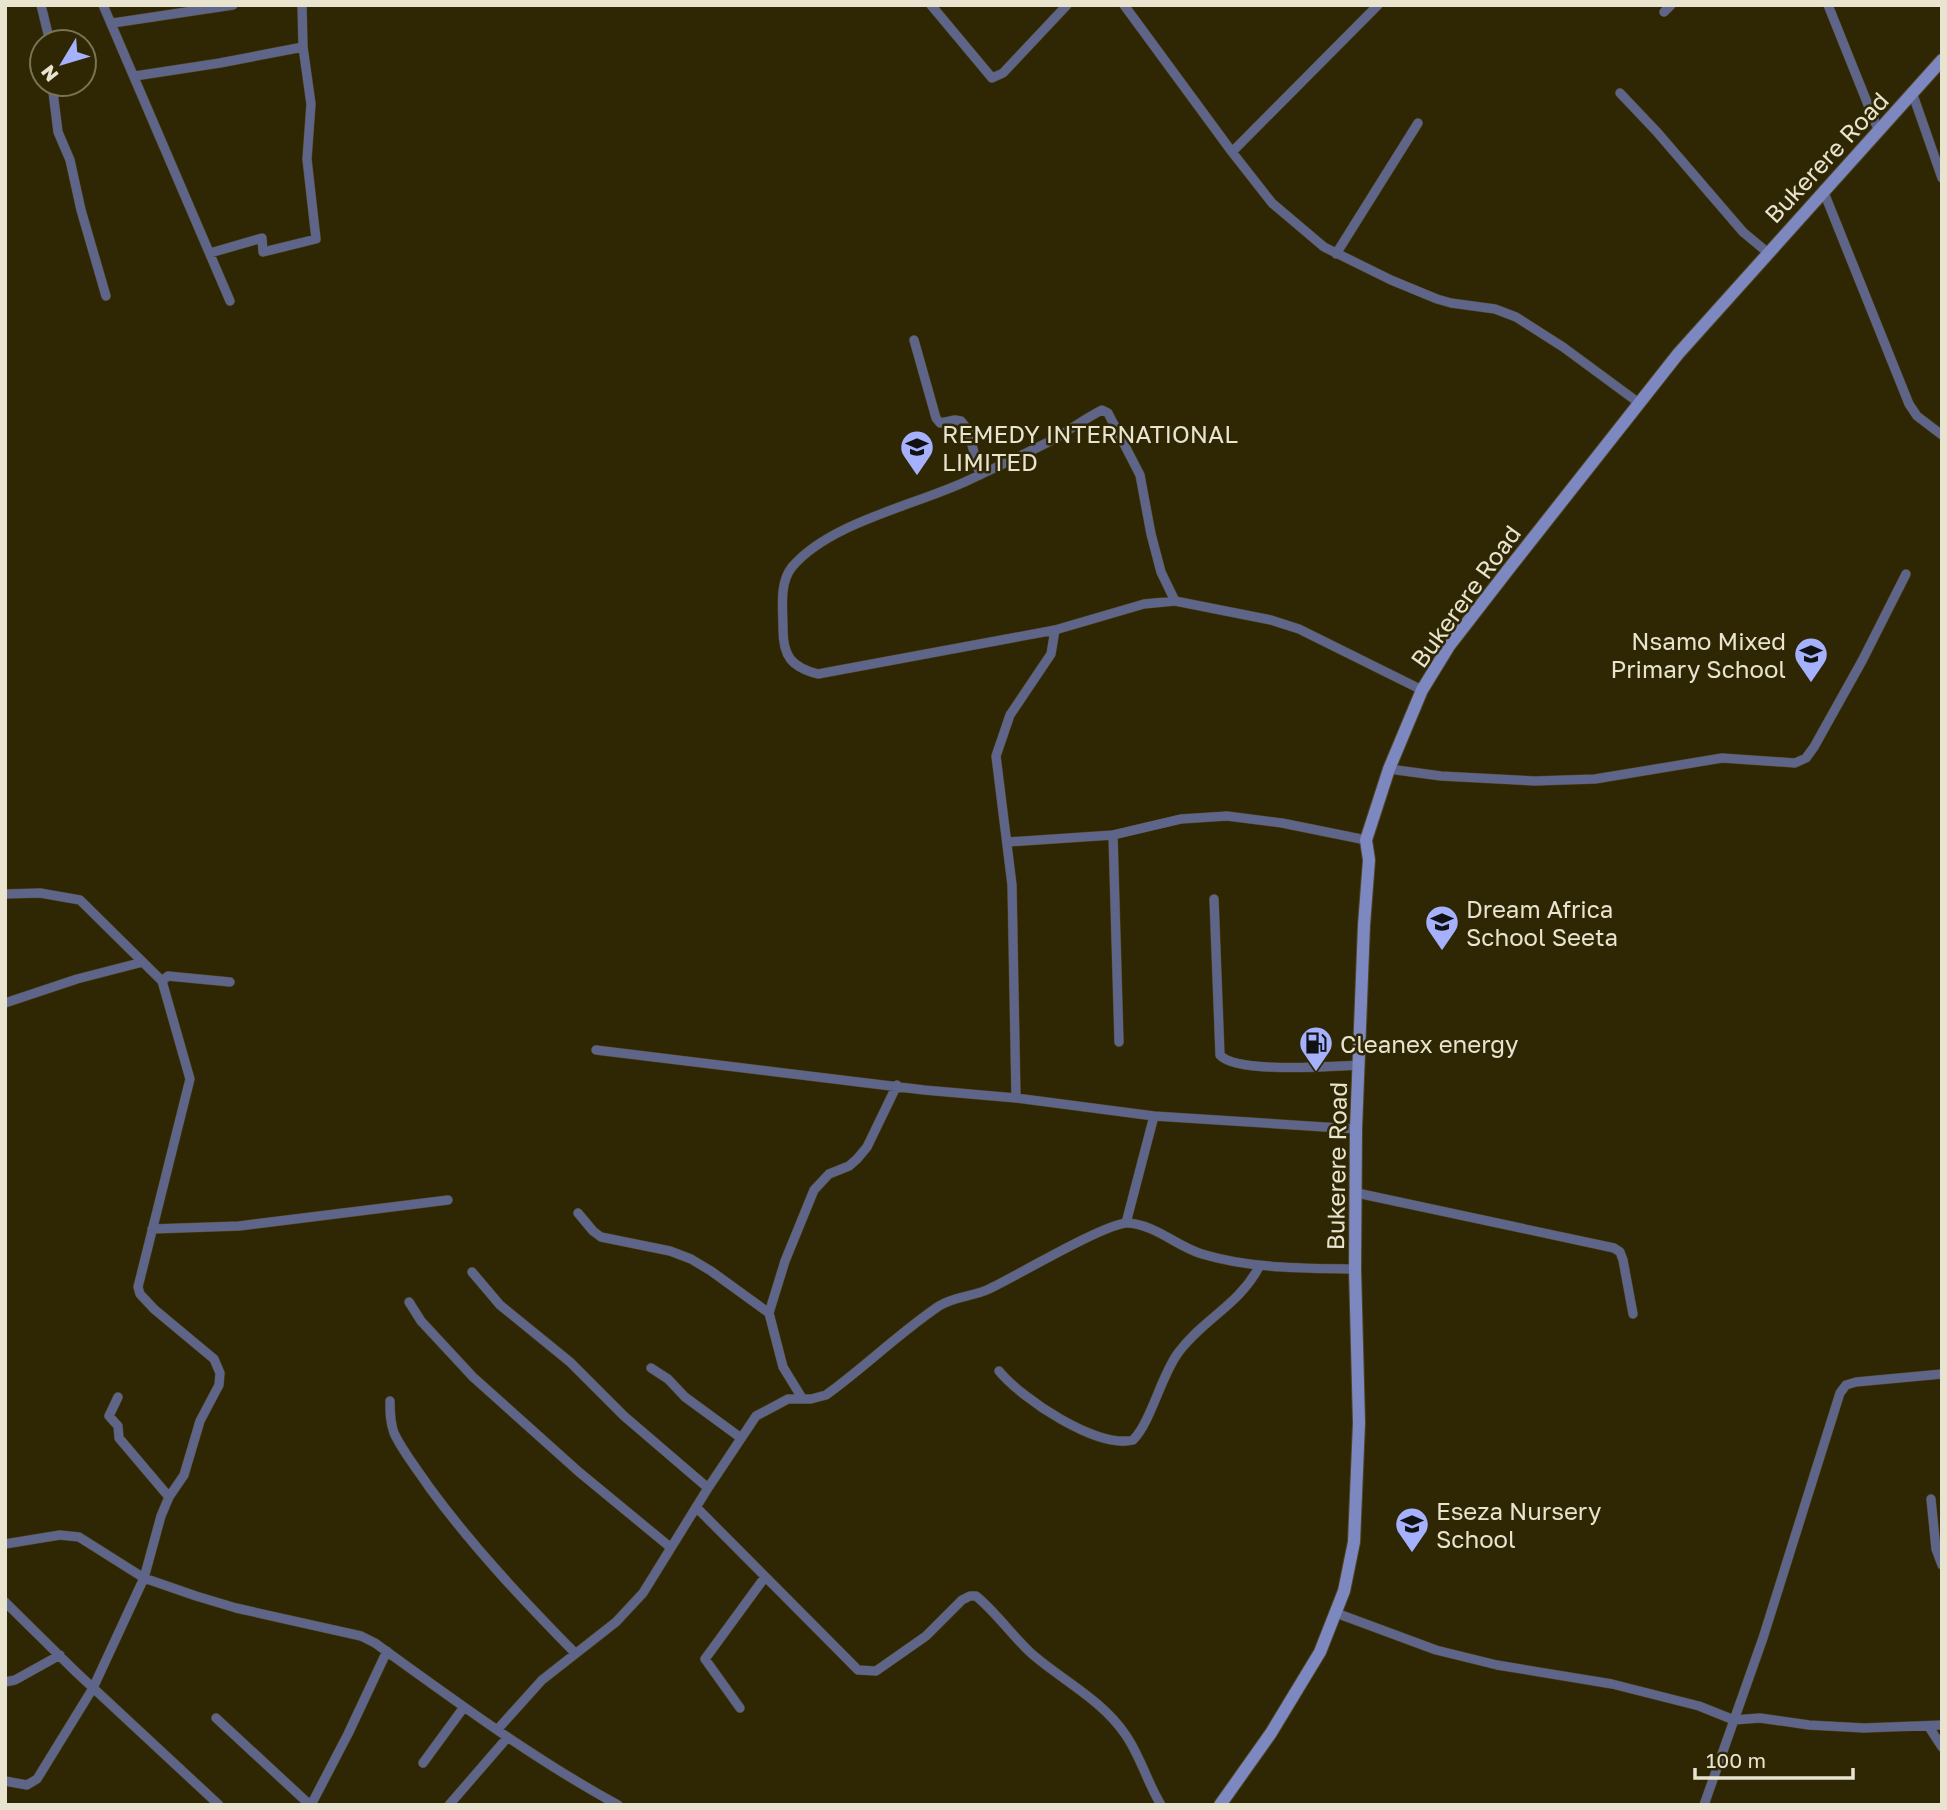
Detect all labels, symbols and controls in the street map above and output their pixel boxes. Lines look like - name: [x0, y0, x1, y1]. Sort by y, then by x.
- north arrow: [28, 28, 98, 98]
- text: N: [36, 61, 63, 87]
- street label: Bukerere Road: [1758, 86, 1894, 228]
- place label: REMEDY INTERNATIONAL LIMITED: [942, 419, 1238, 476]
- school or university icon: REMEDY INTERNATIONAL LIMITED: [898, 428, 936, 477]
- street label: Bukerere Road: [1404, 519, 1526, 673]
- place label: Nsamo Mixed Primary School: [1610, 626, 1786, 683]
- school or university icon: Nsamo Mixed Primary School: [1792, 635, 1830, 684]
- place label: Dream Africa School Seeta: [1466, 894, 1618, 951]
- school or university icon: Dream Africa School Seeta: [1423, 903, 1461, 952]
- fuel station icon: Cleanex energy: [1297, 1024, 1335, 1073]
- place label: Cleanex energy: [1340, 1029, 1519, 1058]
- street label: Bukerere Road: [1320, 1082, 1352, 1250]
- place label: Eseza Nursery School: [1436, 1496, 1601, 1553]
- school or university icon: Eseza Nursery School: [1393, 1505, 1431, 1554]
- scale bar: [1695, 1736, 1853, 1780]
- text: 100 m: [1706, 1747, 1766, 1773]

